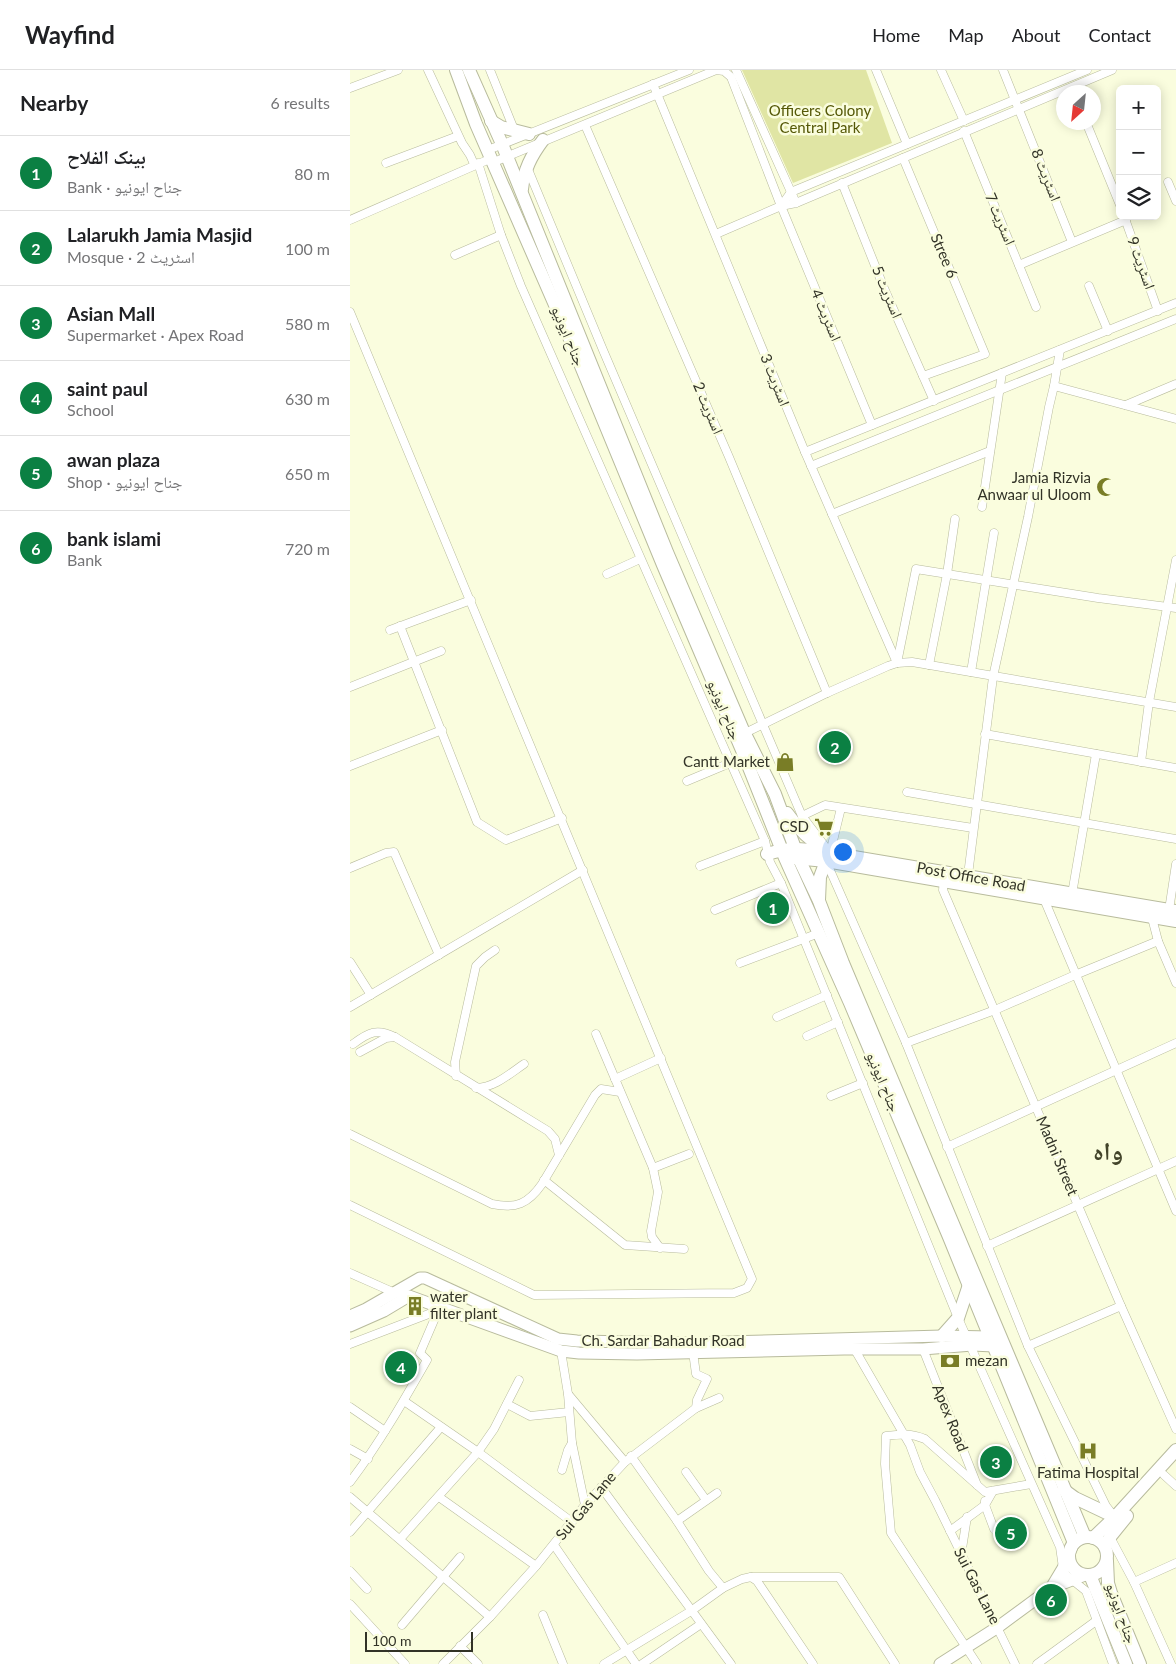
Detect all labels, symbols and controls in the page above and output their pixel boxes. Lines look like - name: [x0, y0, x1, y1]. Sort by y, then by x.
- text: Wayfind: [25, 20, 115, 49]
- text: Home: [872, 24, 920, 46]
- text: Map: [948, 24, 984, 46]
- text: About: [1012, 24, 1061, 46]
- text: Contact: [1089, 24, 1151, 46]
- north arrow: [1056, 85, 1101, 130]
- map controls: [1116, 85, 1161, 220]
- button: +: [1116, 85, 1161, 130]
- text: Nearby: [20, 90, 88, 115]
- text: 6 results: [270, 93, 330, 112]
- park label: Officers Colony Central Park: [769, 101, 871, 136]
- button: −: [1116, 130, 1161, 175]
- text: بینک الفلاح: [67, 145, 146, 168]
- street label: اسٹریٹ 8: [1027, 146, 1066, 204]
- text: 1: [31, 164, 41, 183]
- text: 80 m: [294, 164, 330, 183]
- button: layers: [1116, 175, 1161, 220]
- text: Bank · جناح ایونیو: [67, 177, 182, 196]
- street label: اسٹریٹ 7: [981, 190, 1020, 248]
- text: Lalarukh Jamia Masjid: [67, 223, 252, 246]
- street label: Stree 6: [928, 231, 962, 281]
- street label: اسٹریٹ 9: [1123, 234, 1160, 292]
- text: 2: [31, 239, 41, 258]
- text: 100 m: [285, 239, 330, 258]
- text: Mosque · اسٹریٹ 2: [67, 247, 195, 266]
- street label: اسٹریٹ 5: [868, 263, 907, 321]
- street label: اسٹریٹ 4: [807, 286, 846, 344]
- text: Asian Mall: [67, 302, 155, 325]
- street label: جناح ایونیو: [546, 303, 590, 369]
- text: 3: [31, 314, 41, 333]
- text: 580 m: [285, 314, 330, 333]
- text: Supermarket · Apex Road: [67, 325, 244, 344]
- street label: اسٹریٹ 3: [756, 351, 795, 409]
- text: saint paul: [67, 377, 148, 400]
- street label: اسٹریٹ 2: [689, 379, 728, 437]
- text: 4: [31, 389, 41, 408]
- text: 630 m: [285, 389, 330, 408]
- text: School: [67, 400, 114, 419]
- text: awan plaza: [67, 448, 160, 471]
- text: 5: [31, 464, 41, 483]
- text: 650 m: [285, 464, 330, 483]
- place label: Jamia Rizvia Anwaar ul Uloom: [977, 468, 1091, 503]
- text: Shop · جناح ایونیو: [67, 472, 182, 491]
- mosque icon: Jamia Rizvia Anwaar ul Uloom: [1095, 476, 1117, 498]
- text: bank islami: [67, 527, 161, 550]
- text: 6: [31, 539, 41, 558]
- text: 720 m: [285, 539, 330, 558]
- text: Bank: [67, 550, 102, 569]
- street label: جناح ایونیو: [702, 677, 746, 743]
- pin: 2: [819, 728, 851, 766]
- shop icon: Cantt Market: [774, 751, 796, 773]
- place label: Cantt Market: [683, 752, 771, 770]
- supermarket icon: CSD: [813, 816, 835, 838]
- place label: CSD: [779, 817, 809, 835]
- your location: [830, 839, 856, 865]
- street label: Post Office Road: [915, 858, 1027, 894]
- pin: 1: [757, 889, 789, 927]
- street label: جناح ایونیو: [861, 1049, 905, 1115]
- street label: Madni Street: [1033, 1113, 1083, 1199]
- district label: واہ: [1093, 1135, 1123, 1165]
- place label: water filter plant: [430, 1287, 498, 1322]
- building icon: water filter plant: [404, 1295, 426, 1317]
- street label: Ch. Sardar Bahadur Road: [581, 1331, 745, 1349]
- pin: 4: [385, 1348, 417, 1386]
- bank icon: mezan: [939, 1350, 961, 1372]
- place label: mezan: [965, 1351, 1008, 1369]
- street label: Apex Road: [929, 1381, 973, 1454]
- hospital icon: Fatima Hospital: [1077, 1440, 1099, 1462]
- pin: 3: [980, 1443, 1012, 1481]
- place label: Fatima Hospital: [1037, 1463, 1139, 1481]
- street label: Sui Gas Lane: [551, 1467, 619, 1543]
- pin: 5: [995, 1514, 1027, 1552]
- street label: Sui Gas Lane: [951, 1544, 1005, 1627]
- street label: جناح ایونیو: [1101, 1580, 1141, 1647]
- pin: 6: [1035, 1581, 1067, 1619]
- scale bar: [365, 1629, 472, 1652]
- text: 100 m: [372, 1632, 411, 1649]

